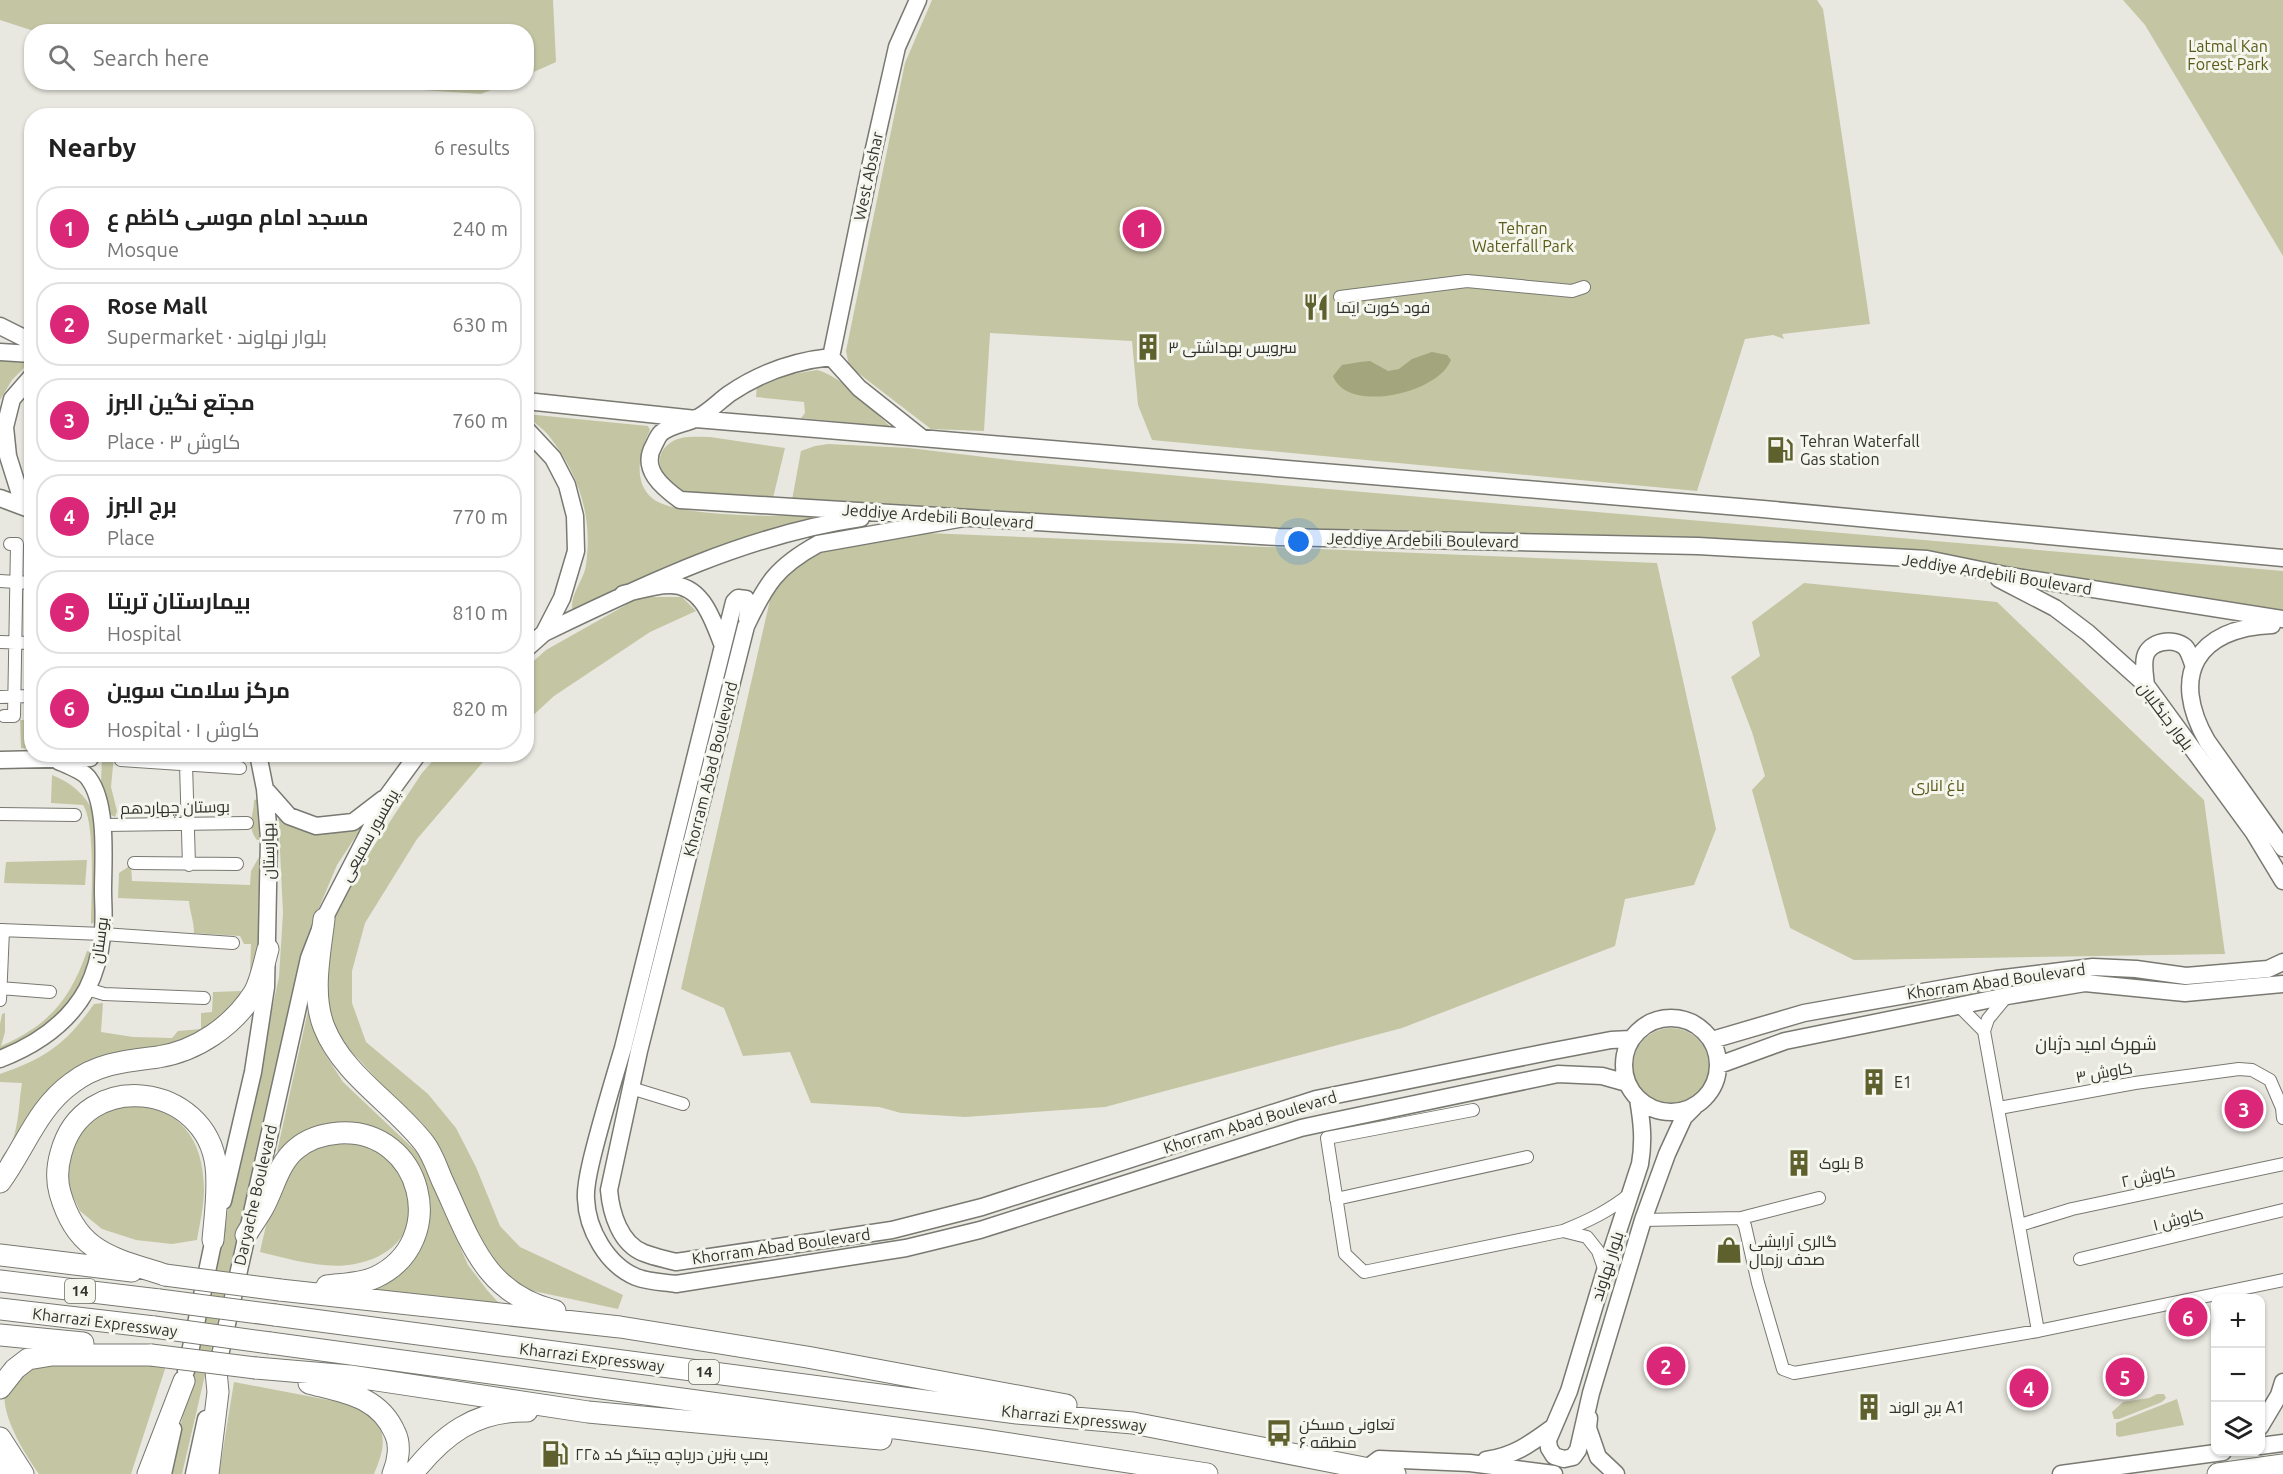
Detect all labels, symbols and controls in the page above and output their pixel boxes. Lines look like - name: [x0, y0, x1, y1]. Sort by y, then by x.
- search box: [24, 24, 534, 90]
- park label: Latmal Kan Forest Park: [2187, 37, 2269, 73]
- icon: search: [45, 41, 78, 74]
- text: Search here: [93, 45, 209, 70]
- street label: West Abshar: [850, 130, 886, 222]
- text: Nearby: [48, 133, 136, 162]
- text: 6 results: [434, 136, 510, 159]
- text: مسجد امام موسی کاظم ع: [107, 204, 369, 229]
- pin: 1: [1122, 206, 1162, 252]
- text: 1: [64, 217, 75, 240]
- text: 240 m: [452, 217, 508, 240]
- park label: Tehran Waterfall Park: [1472, 219, 1574, 255]
- text: Mosque: [107, 238, 179, 261]
- restaurant icon: فود کورت ایما: [1301, 292, 1331, 322]
- text: Rose Mall: [107, 293, 207, 318]
- place label: فود کورت ایما: [1336, 298, 1430, 317]
- text: 2: [64, 313, 75, 336]
- text: 630 m: [452, 313, 508, 336]
- text: Supermarket · بلوار نهاوند: [107, 325, 327, 348]
- building icon: سرویس بهداشتی ۳: [1133, 332, 1163, 362]
- place label: سرویس بهداشتی ۳: [1168, 338, 1297, 358]
- text: مجتع نگین البرز: [107, 389, 255, 414]
- text: 3: [64, 409, 75, 432]
- text: 760 m: [452, 409, 508, 432]
- text: Place · کاوش ۳: [107, 430, 241, 453]
- place label: Tehran Waterfall Gas station: [1800, 432, 1920, 468]
- fuel station icon: Tehran Waterfall Gas station: [1765, 435, 1795, 465]
- text: برج البرز: [107, 492, 177, 517]
- street label: Jeddiye Ardebili Boulevard: [842, 500, 1034, 532]
- text: 4: [64, 505, 75, 528]
- text: 770 m: [452, 505, 508, 528]
- text: Place: [107, 526, 155, 549]
- your location: [1284, 527, 1313, 556]
- street label: Jeddiye Ardebili Boulevard: [1327, 529, 1519, 551]
- street label: Jeddiye Ardebili Boulevard: [1901, 550, 2093, 598]
- text: بیمارستان تریتا: [107, 588, 251, 613]
- text: 5: [64, 601, 75, 624]
- text: 810 m: [452, 601, 508, 624]
- text: Hospital: [107, 622, 181, 645]
- text: مرکز سلامت سوین: [107, 677, 290, 702]
- street label: بلوار جنگلبان: [2133, 678, 2197, 755]
- street label: Khorram Abad Boulevard: [679, 679, 741, 859]
- text: 6: [64, 697, 75, 720]
- text: 820 m: [452, 697, 508, 720]
- text: Hospital · کاوش ۱: [107, 718, 260, 741]
- park label: باغ اناری: [1911, 776, 1965, 797]
- street label: پرفسور سمیعی: [336, 785, 405, 886]
- street label: بوستان چهاردهم: [120, 797, 230, 820]
- street label: بهارستان: [259, 822, 279, 880]
- street label: بوستان: [87, 916, 113, 965]
- street label: Khorram Abad Boulevard: [1906, 960, 2086, 1002]
- district label: شهرک امید دژبان: [2035, 1033, 2157, 1055]
- street label: کاوش ۳: [2074, 1058, 2134, 1088]
- building icon: E1: [1859, 1067, 1889, 1097]
- place label: E1: [1894, 1073, 1912, 1091]
- pin: 3: [2224, 1086, 2264, 1132]
- street label: Khorram Abad Boulevard: [1161, 1087, 1339, 1157]
- street label: Daryache Boulevard: [230, 1123, 280, 1267]
- building icon: بلوک B: [1784, 1148, 1814, 1178]
- place label: بلوک B: [1819, 1154, 1864, 1173]
- street label: کاوش ۲: [2119, 1161, 2177, 1192]
- street label: کاوش ۱: [2151, 1204, 2206, 1236]
- street label: Khorram Abad Boulevard: [691, 1225, 871, 1267]
- street label: بلوار نهاوند: [1587, 1229, 1629, 1304]
- place label: گالری آرایشی صدف رزمال: [1749, 1232, 1837, 1270]
- shop icon: گالری آرایشی صدف رزمال: [1714, 1235, 1744, 1265]
- road number: 14: [65, 1279, 95, 1303]
- pin: 6: [2168, 1294, 2208, 1340]
- map controls: [2211, 1294, 2265, 1456]
- button: +: [2211, 1294, 2265, 1348]
- street label: Kharrazi Expressway: [31, 1304, 179, 1340]
- street label: Kharrazi Expressway: [518, 1339, 666, 1375]
- pin: 2: [1646, 1344, 1686, 1388]
- button: −: [2211, 1348, 2265, 1402]
- pin: 5: [2106, 1354, 2144, 1400]
- road number: 14: [689, 1360, 719, 1384]
- pin: 4: [2010, 1366, 2048, 1410]
- building icon: برج الوند A1: [1854, 1392, 1884, 1422]
- place label: برج الوند A1: [1889, 1398, 1965, 1419]
- street label: Kharrazi Expressway: [1000, 1401, 1148, 1435]
- button: layers: [2211, 1402, 2265, 1456]
- place label: تعاونی مسکن منطقه ۶: [1299, 1415, 1395, 1451]
- bus stop icon: تعاونی مسکن منطقه ۶: [1264, 1418, 1294, 1448]
- fuel station icon: پمپ بنزین دریاچه چیتگر کد ۲۲۵: [540, 1439, 570, 1469]
- place label: پمپ بنزین دریاچه چیتگر کد ۲۲۵: [575, 1445, 769, 1466]

